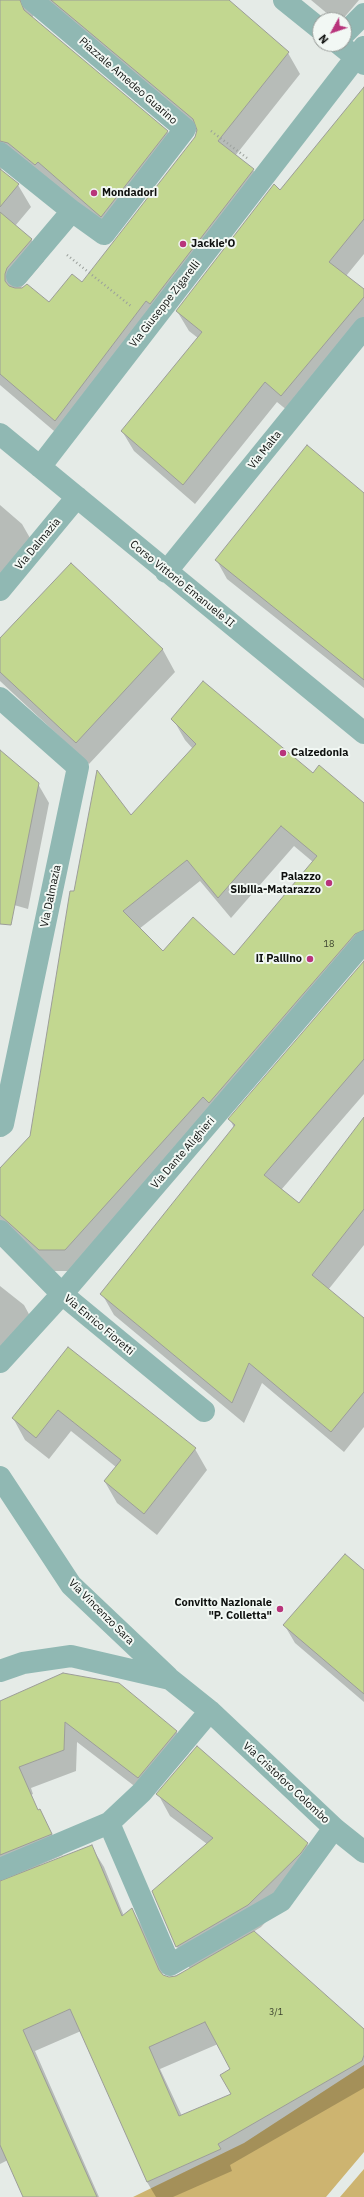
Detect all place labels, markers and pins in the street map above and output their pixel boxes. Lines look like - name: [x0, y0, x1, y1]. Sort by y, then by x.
- place label: Mondadori: [102, 186, 157, 200]
- marker: Mondadori: [89, 188, 99, 198]
- place label: Jackie'O: [191, 237, 235, 251]
- marker: Jackie'O: [178, 239, 188, 249]
- place label: Calzedonia: [291, 746, 348, 760]
- marker: Calzedonia: [278, 748, 288, 758]
- place label: Palazzo Sibilia-Matarazzo: [230, 870, 321, 896]
- marker: Palazzo Sibilia-Matarazzo: [324, 878, 334, 888]
- place label: iI Pallino: [256, 952, 302, 966]
- marker: iI Pallino: [305, 954, 315, 964]
- place label: Convitto Nazionale "P. Colletta": [174, 1596, 272, 1622]
- marker: Convitto Nazionale "P. Colletta": [275, 1604, 285, 1614]

